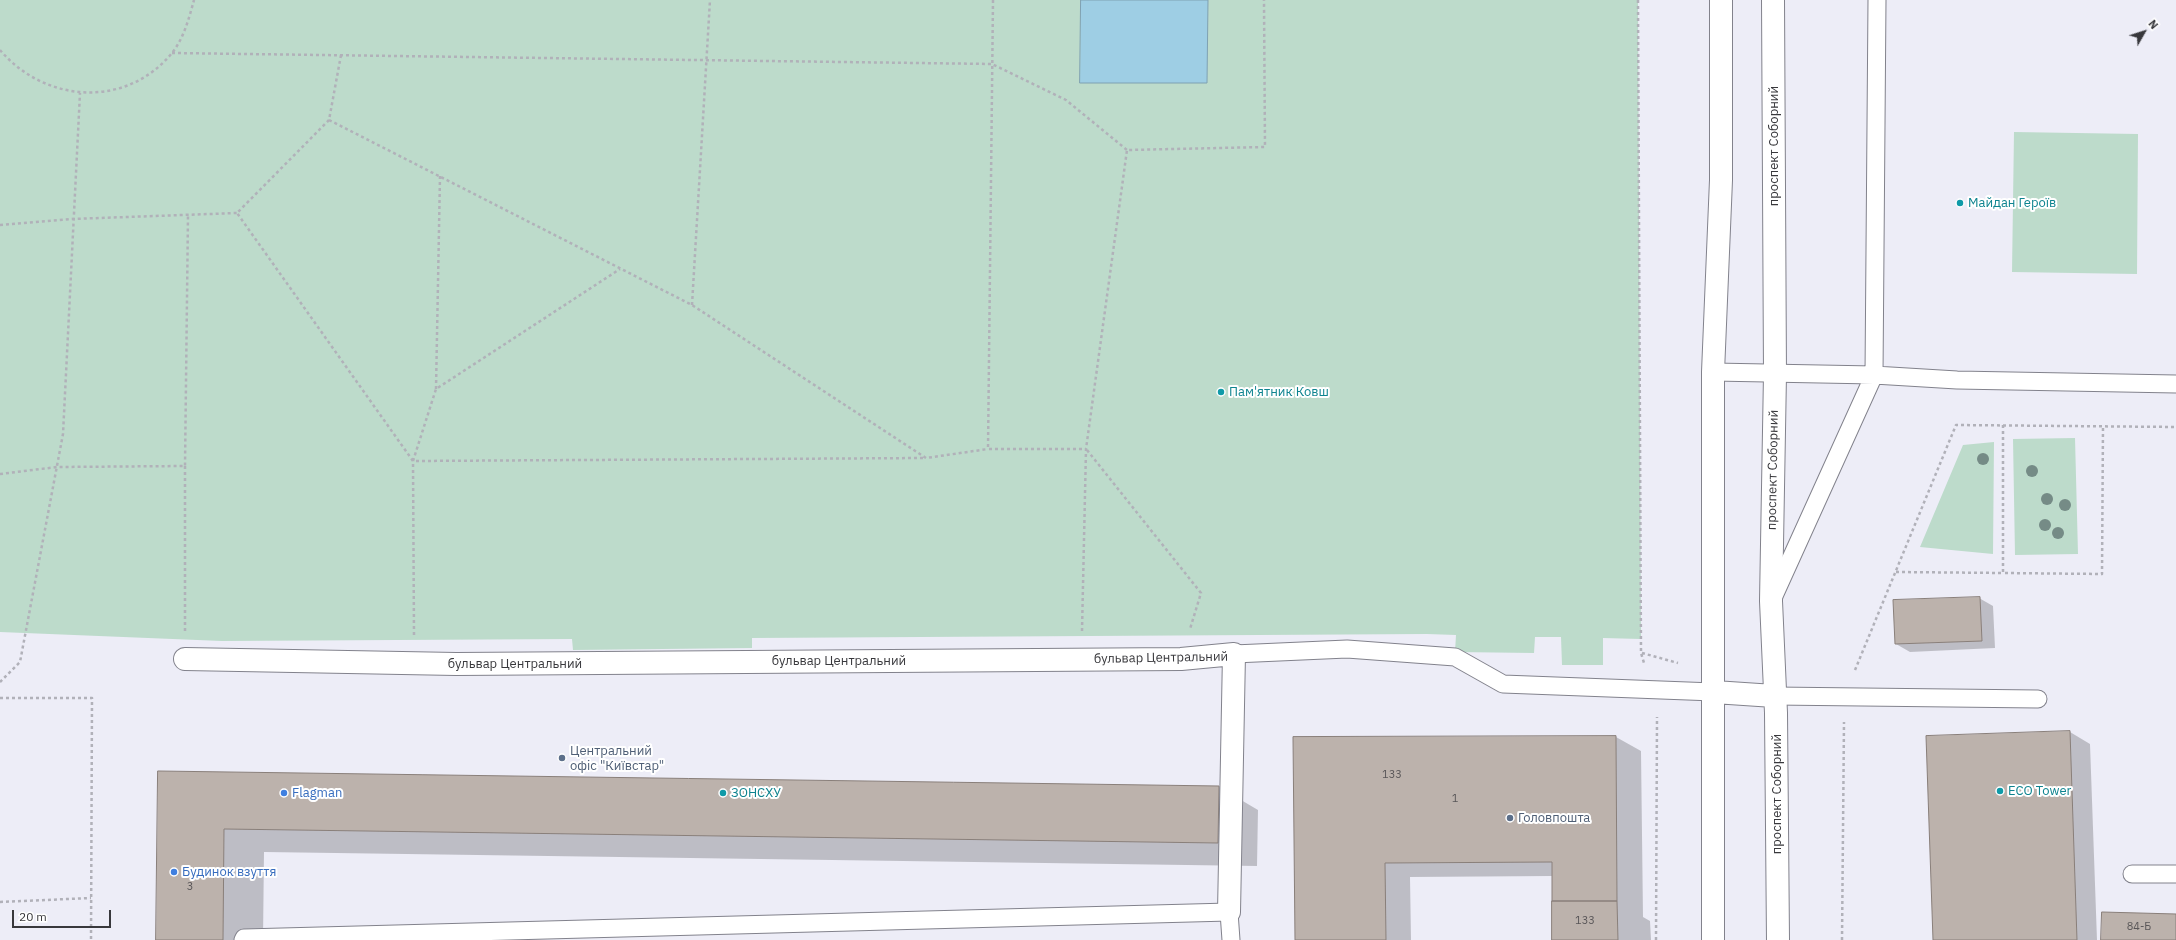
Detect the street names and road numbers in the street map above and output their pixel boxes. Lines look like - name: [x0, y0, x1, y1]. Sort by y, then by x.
- street label: проспект Соборний: [1766, 86, 1782, 206]
- street label: проспект Соборний: [1764, 410, 1782, 530]
- street label: бульвар Центральний: [1094, 649, 1228, 667]
- street label: бульвар Центральний: [772, 653, 906, 669]
- street label: бульвар Центральний: [448, 656, 582, 672]
- street label: проспект Соборний: [1769, 734, 1785, 854]

